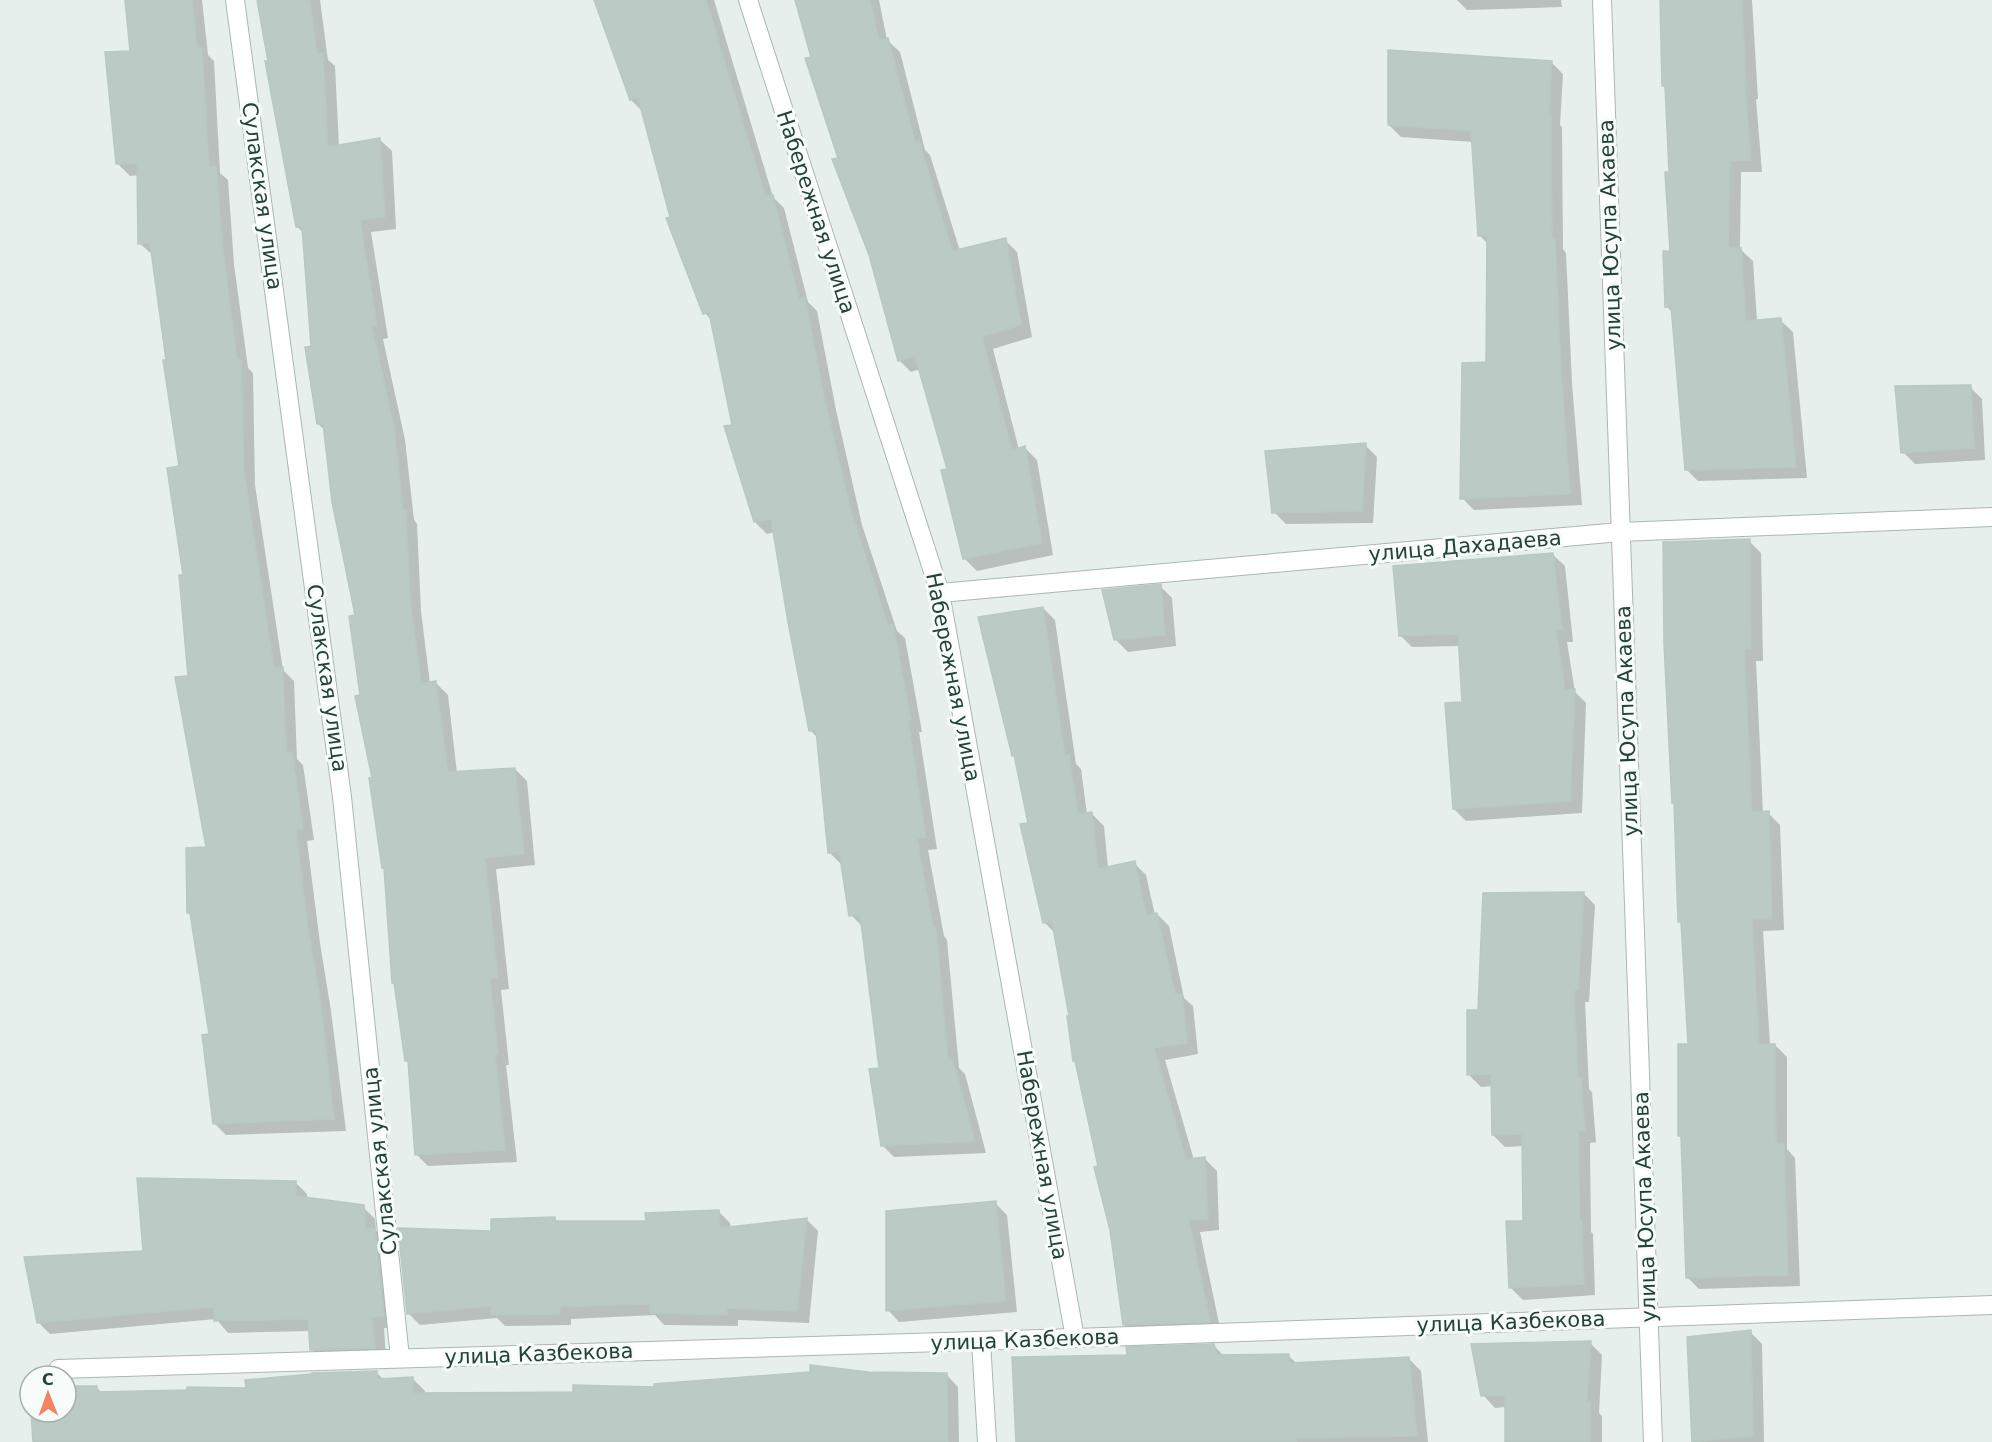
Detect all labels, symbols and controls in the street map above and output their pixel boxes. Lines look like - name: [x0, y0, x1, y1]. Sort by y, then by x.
- street label: Сулакская улица: [237, 101, 287, 291]
- street label: Набережная улица: [772, 107, 860, 317]
- street label: улица Юсупа Акаева: [1594, 119, 1626, 351]
- street label: улица Дахадаева: [1368, 526, 1562, 566]
- street label: Набережная улица: [921, 571, 985, 783]
- street label: Сулакская улица: [302, 583, 352, 773]
- street label: улица Юсупа Акаева: [1611, 605, 1643, 837]
- street label: Набережная улица: [1012, 1048, 1072, 1262]
- street label: Сулакская улица: [358, 1066, 402, 1256]
- street label: улица Юсупа Акаева: [1629, 1091, 1661, 1323]
- street label: улица Казбекова: [1416, 1307, 1606, 1337]
- street label: улица Казбекова: [930, 1325, 1120, 1355]
- street label: улица Казбекова: [444, 1339, 634, 1369]
- north arrow: [18, 1364, 78, 1424]
- text: С: [42, 1370, 54, 1389]

